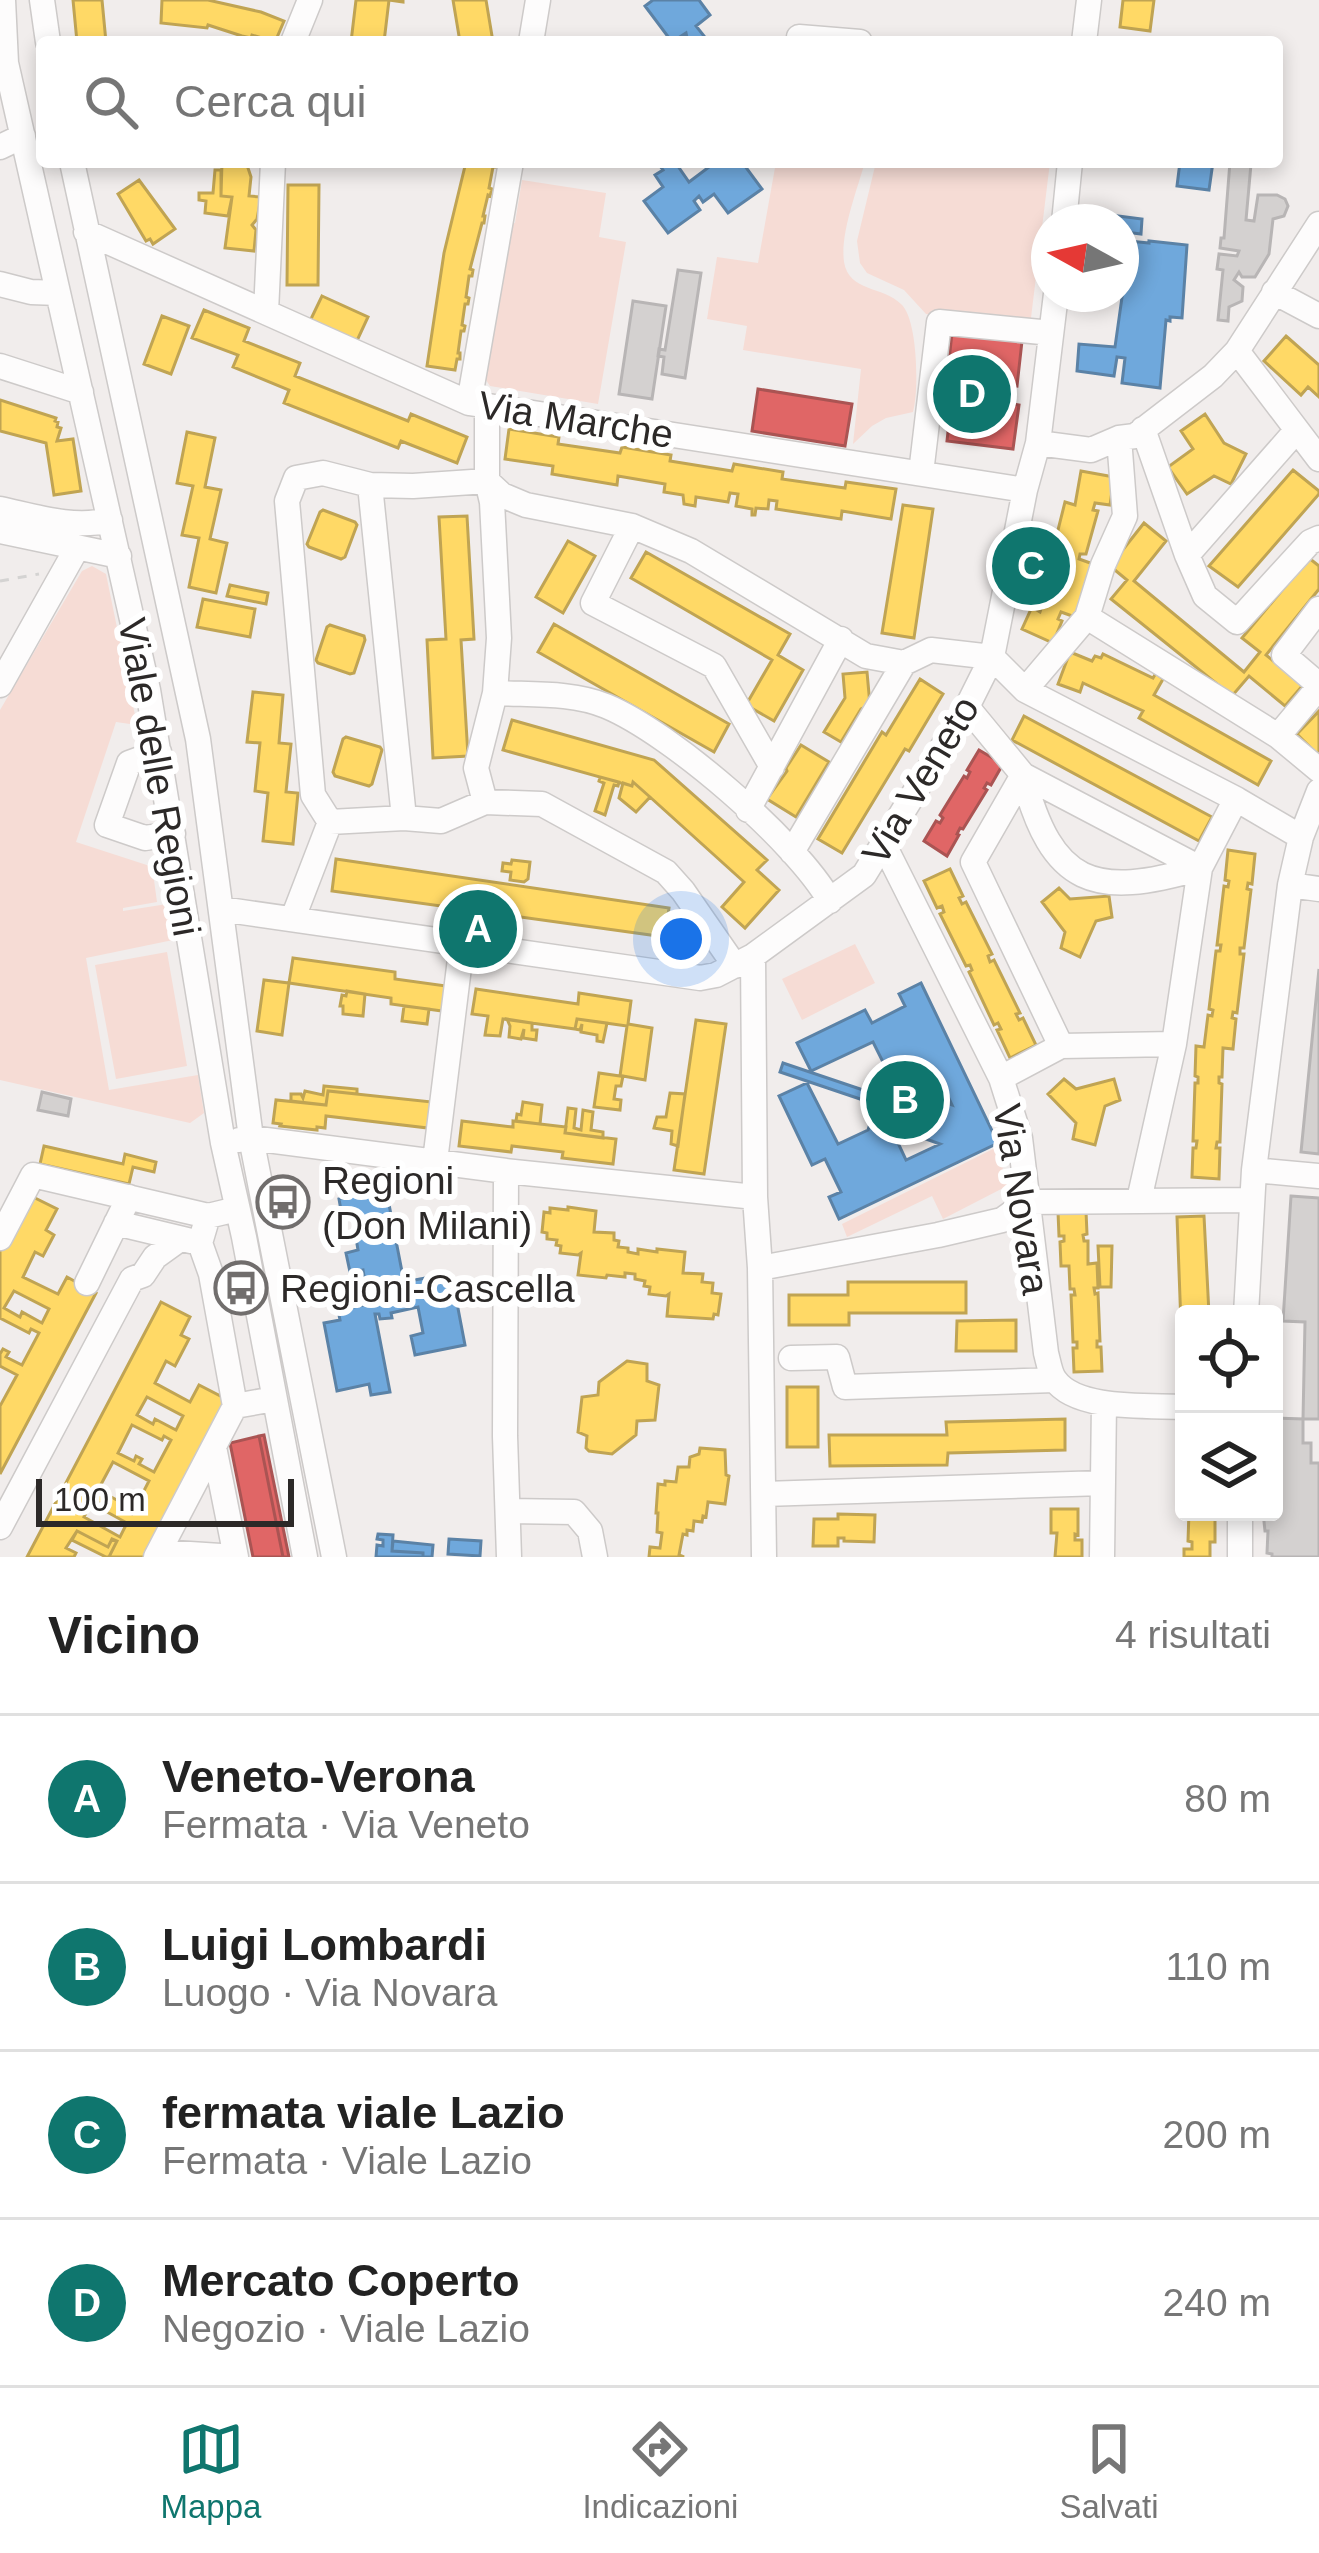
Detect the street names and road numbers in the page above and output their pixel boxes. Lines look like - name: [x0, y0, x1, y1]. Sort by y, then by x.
- street label: Via Marche: [475, 383, 676, 456]
- street label: Viale delle Regioni: [110, 615, 209, 940]
- street label: Via Veneto: [854, 689, 987, 872]
- street label: Via Novara: [985, 1101, 1058, 1298]

